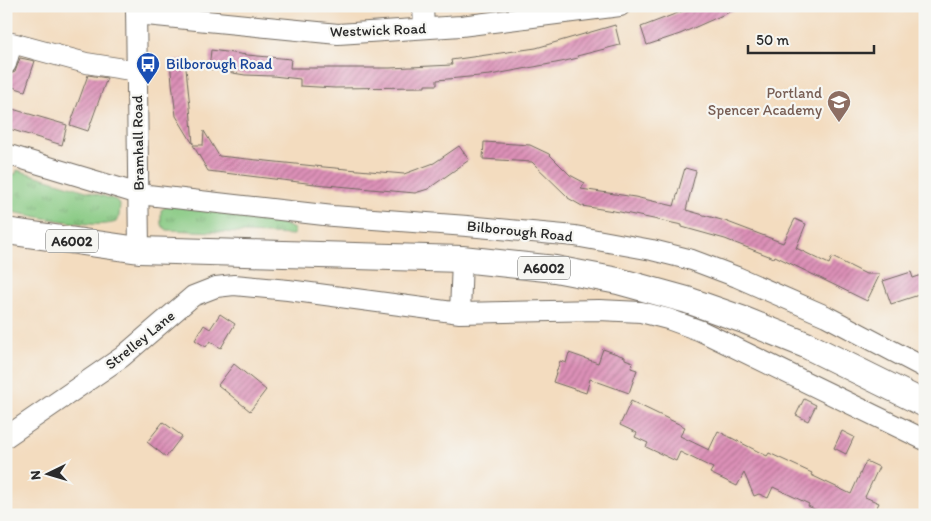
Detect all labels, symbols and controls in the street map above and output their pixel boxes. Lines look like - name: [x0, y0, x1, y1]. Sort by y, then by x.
- street label: Westwick Road: [329, 19, 427, 41]
- scale bar: [748, 22, 875, 54]
- text: 50 m: [756, 31, 789, 49]
- bus stop icon: Bilborough Road: [135, 51, 161, 85]
- place label: Bilborough Road: [166, 55, 272, 73]
- place label: Portland Spencer Academy: [708, 84, 822, 119]
- school or university icon: Portland Spencer Academy: [826, 89, 852, 123]
- street label: Bramhall Road: [128, 95, 148, 191]
- street label: Bilborough Road: [466, 216, 574, 246]
- road number: A6002: [46, 230, 98, 252]
- road number: A6002: [518, 256, 570, 280]
- street label: Strelley Lane: [102, 307, 178, 373]
- north arrow: [22, 448, 72, 498]
- text: N: [27, 470, 44, 481]

